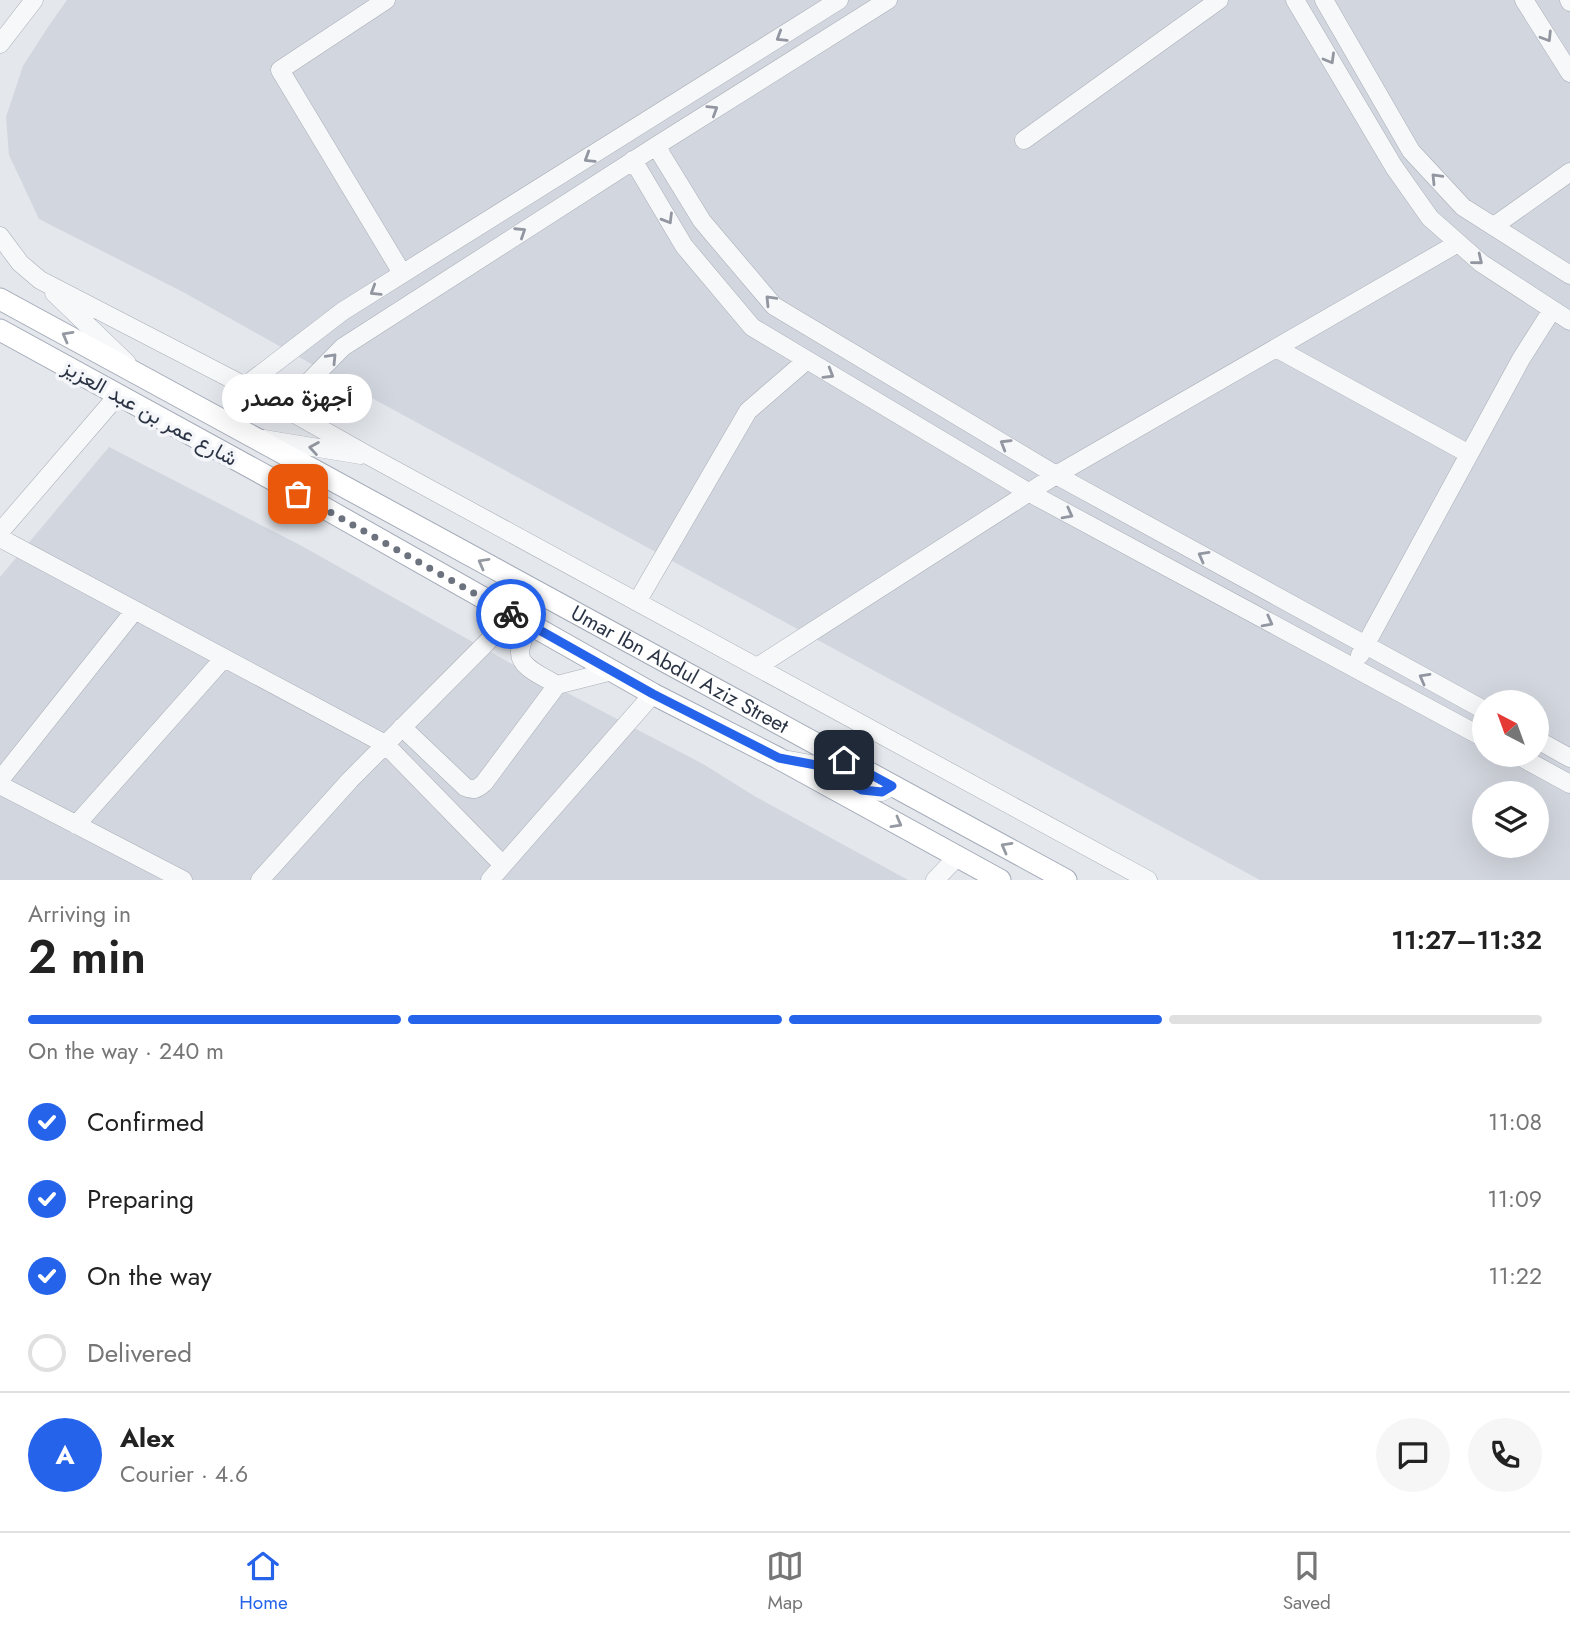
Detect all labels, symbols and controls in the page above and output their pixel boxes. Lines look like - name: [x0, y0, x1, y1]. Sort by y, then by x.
- one-way arrow: [776, 28, 789, 41]
- one-way arrow: [1538, 29, 1551, 42]
- one-way arrow: [1322, 51, 1335, 64]
- one-way arrow: [705, 105, 718, 118]
- one-way arrow: [583, 149, 596, 162]
- one-way arrow: [1431, 173, 1444, 186]
- one-way arrow: [660, 212, 673, 224]
- one-way arrow: [513, 228, 526, 241]
- one-way arrow: [1471, 251, 1483, 264]
- one-way arrow: [369, 282, 382, 295]
- one-way arrow: [766, 295, 778, 308]
- one-way arrow: [61, 330, 74, 344]
- street label: شارع عمر بن عبد العزيز: [56, 352, 243, 474]
- one-way arrow: [323, 353, 336, 366]
- one-way arrow: [822, 365, 835, 378]
- callout: أجهزة مصدر: [223, 375, 373, 424]
- text: أجهزة مصدر: [242, 381, 352, 415]
- one-way arrow: [1000, 440, 1013, 453]
- one-way arrow: [308, 441, 320, 456]
- pin: [268, 464, 328, 524]
- icon: bag: [279, 475, 317, 513]
- one-way arrow: [1061, 506, 1073, 519]
- one-way arrow: [1198, 551, 1211, 564]
- one-way arrow: [478, 558, 490, 571]
- courier: [476, 579, 546, 649]
- icon: bike: [492, 595, 530, 633]
- street label: Umar Ibn Abdul Aziz Street: [565, 598, 794, 741]
- one-way arrow: [1261, 613, 1273, 627]
- one-way arrow: [1419, 672, 1431, 686]
- north arrow: [1472, 690, 1549, 766]
- map controls: [1472, 690, 1549, 858]
- pin: [814, 730, 874, 790]
- icon: home: [825, 741, 863, 779]
- button: layers: [1472, 781, 1549, 858]
- one-way arrow: [890, 815, 902, 828]
- one-way arrow: [1001, 842, 1013, 856]
- text: Arriving in: [28, 897, 131, 931]
- text: 11:27–11:32: [1391, 921, 1542, 959]
- text: 2 min: [28, 924, 146, 990]
- text: On the way · 240 m: [28, 1034, 224, 1068]
- icon: check: [28, 1103, 66, 1141]
- text: Confirmed: [87, 1103, 204, 1141]
- text: 11:08: [1488, 1105, 1542, 1139]
- icon: check: [28, 1180, 66, 1218]
- text: Preparing: [87, 1180, 194, 1218]
- text: 11:09: [1487, 1182, 1542, 1216]
- icon: check: [28, 1257, 66, 1295]
- text: On the way: [87, 1257, 212, 1295]
- text: 11:22: [1488, 1259, 1542, 1293]
- text: Delivered: [87, 1334, 192, 1372]
- button: chat: [1376, 1418, 1450, 1492]
- button: phone: [1468, 1418, 1542, 1492]
- text: Alex: [120, 1419, 174, 1457]
- text: A: [55, 1436, 75, 1474]
- text: Courier · 4.6: [120, 1457, 248, 1491]
- tab: Home: [239, 1547, 288, 1616]
- tab: Map: [766, 1547, 804, 1616]
- tab: Saved: [1283, 1547, 1331, 1616]

